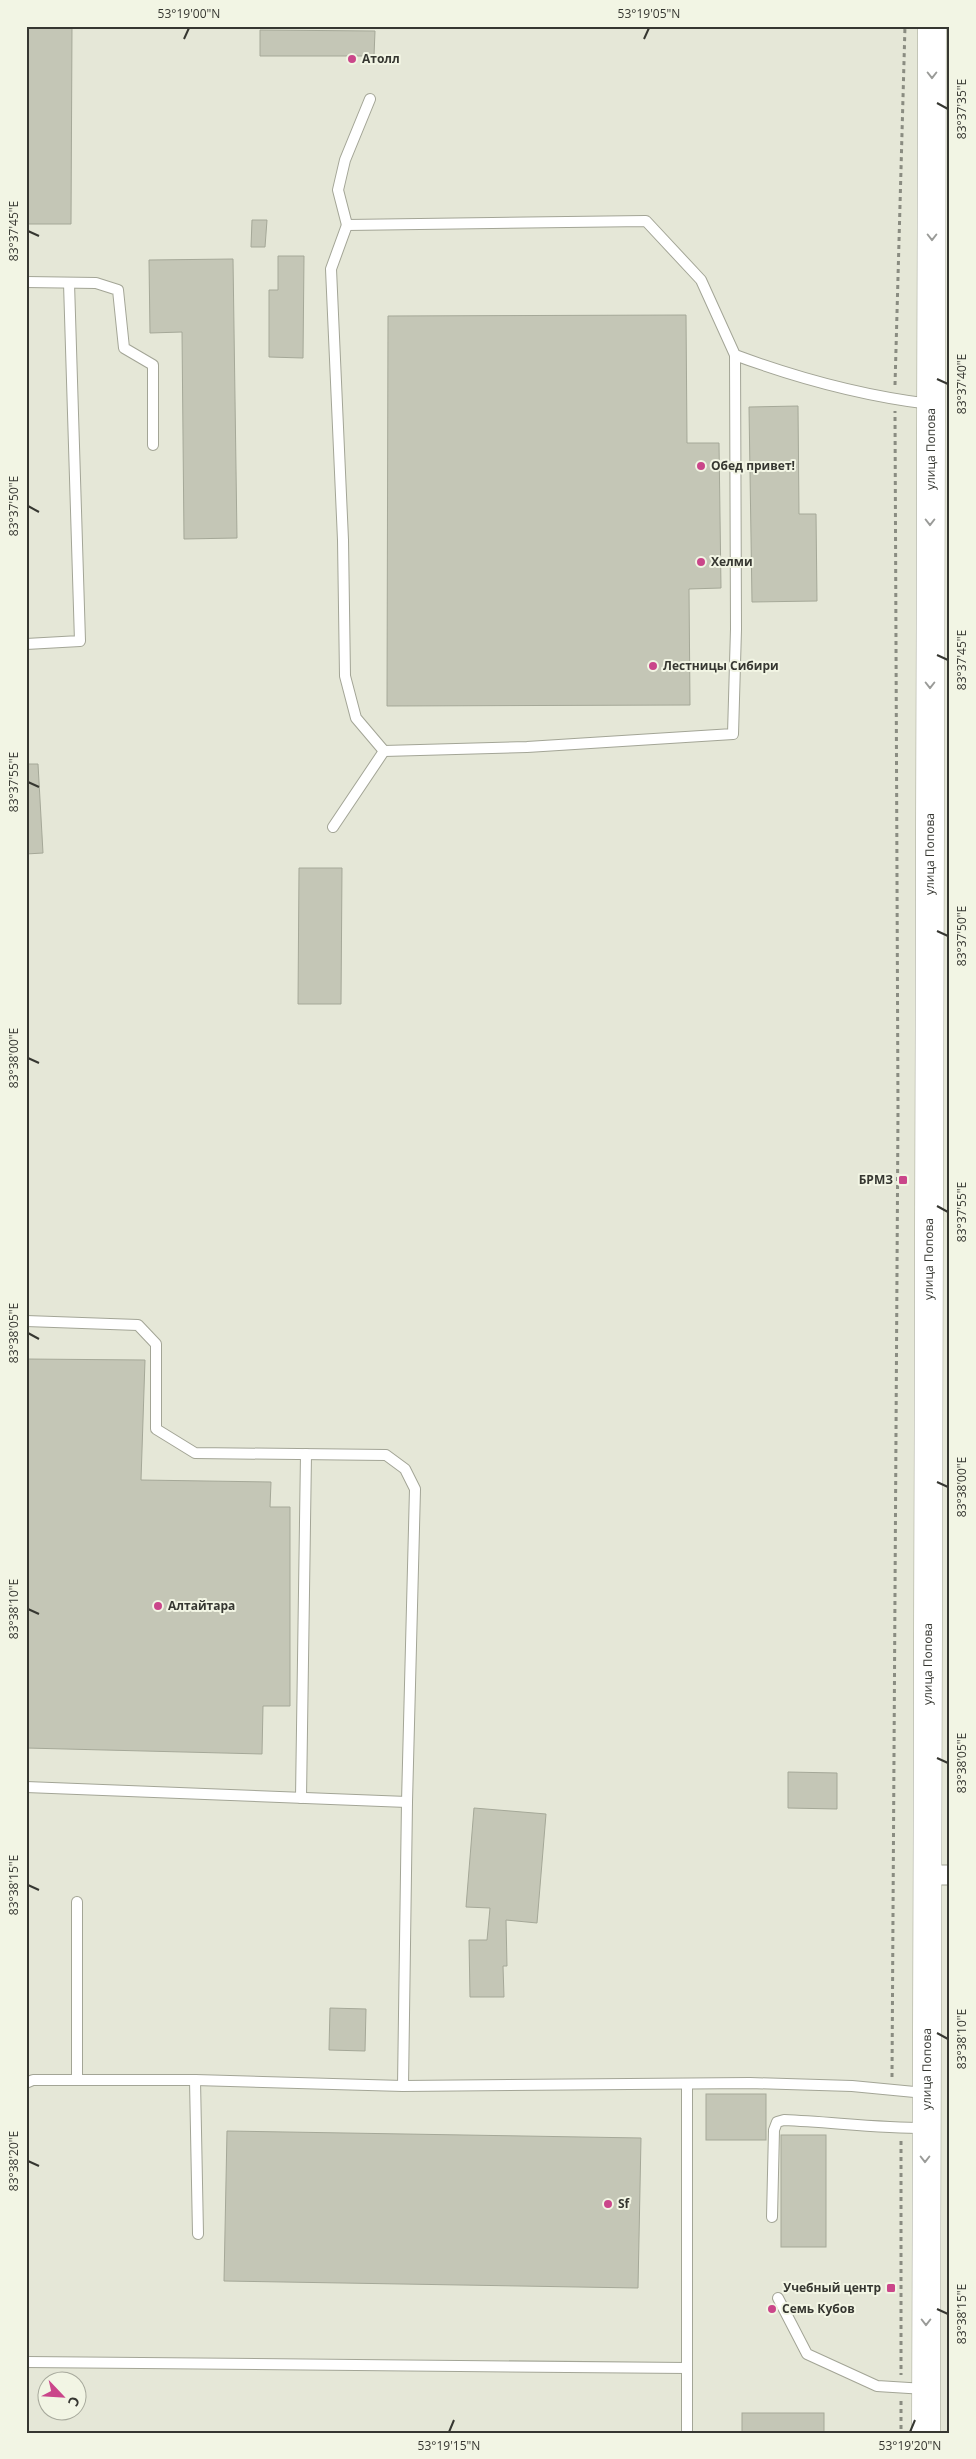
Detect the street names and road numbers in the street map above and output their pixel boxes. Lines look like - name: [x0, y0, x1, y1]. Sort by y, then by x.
- street label: улица Попова: [922, 408, 939, 490]
- street label: улица Попова: [921, 813, 938, 895]
- street label: улица Попова: [920, 1218, 937, 1300]
- street label: улица Попова: [919, 1623, 936, 1705]
- street label: улица Попова: [918, 2028, 935, 2110]

